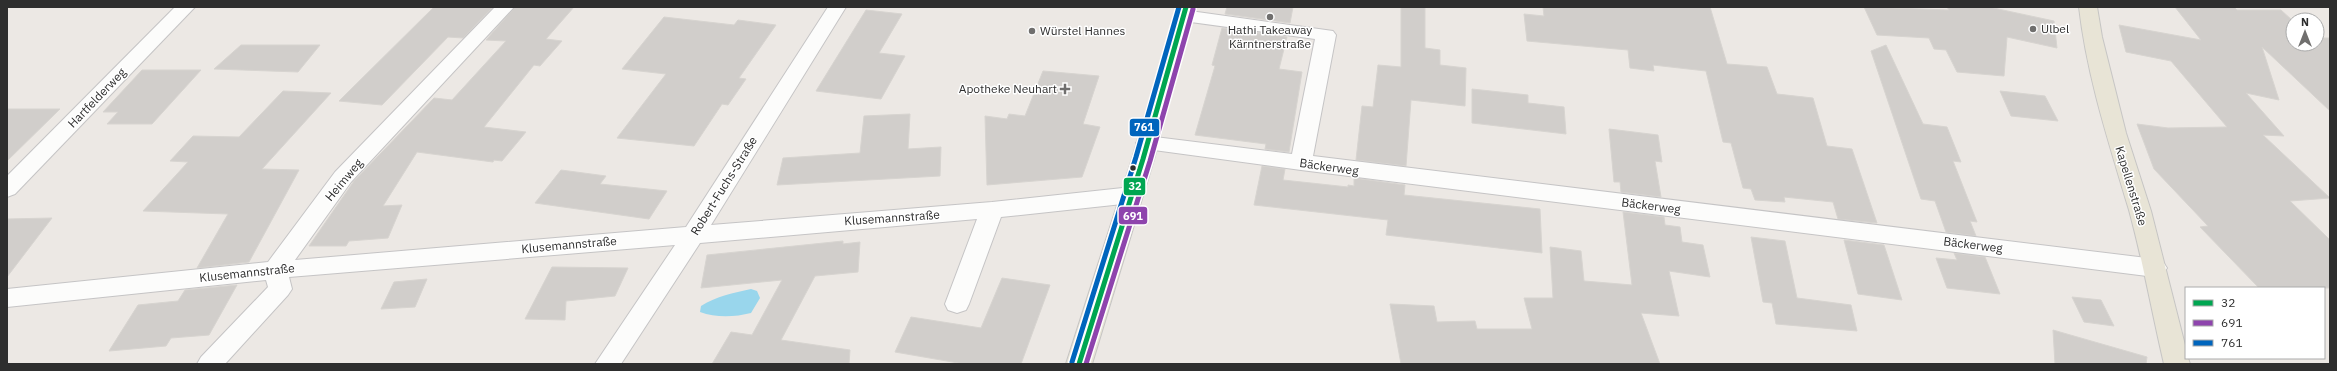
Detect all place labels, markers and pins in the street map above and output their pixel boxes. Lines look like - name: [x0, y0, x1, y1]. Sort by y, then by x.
- marker: Hathi Takeaway Kärntnerstraße: [1265, 12, 1275, 22]
- place label: Ulbel: [2041, 21, 2069, 36]
- place label: Hathi Takeaway Kärntnerstraße: [1228, 22, 1312, 51]
- place label: Würstel Hannes: [1040, 23, 1126, 38]
- marker: Ulbel: [2028, 24, 2038, 34]
- marker: Würstel Hannes: [1027, 26, 1037, 36]
- place label: Apotheke Neuhart: [959, 81, 1057, 96]
- marker: Apotheke Neuhart: [1060, 84, 1070, 94]
- unlabelled marker: [1128, 163, 1138, 173]

